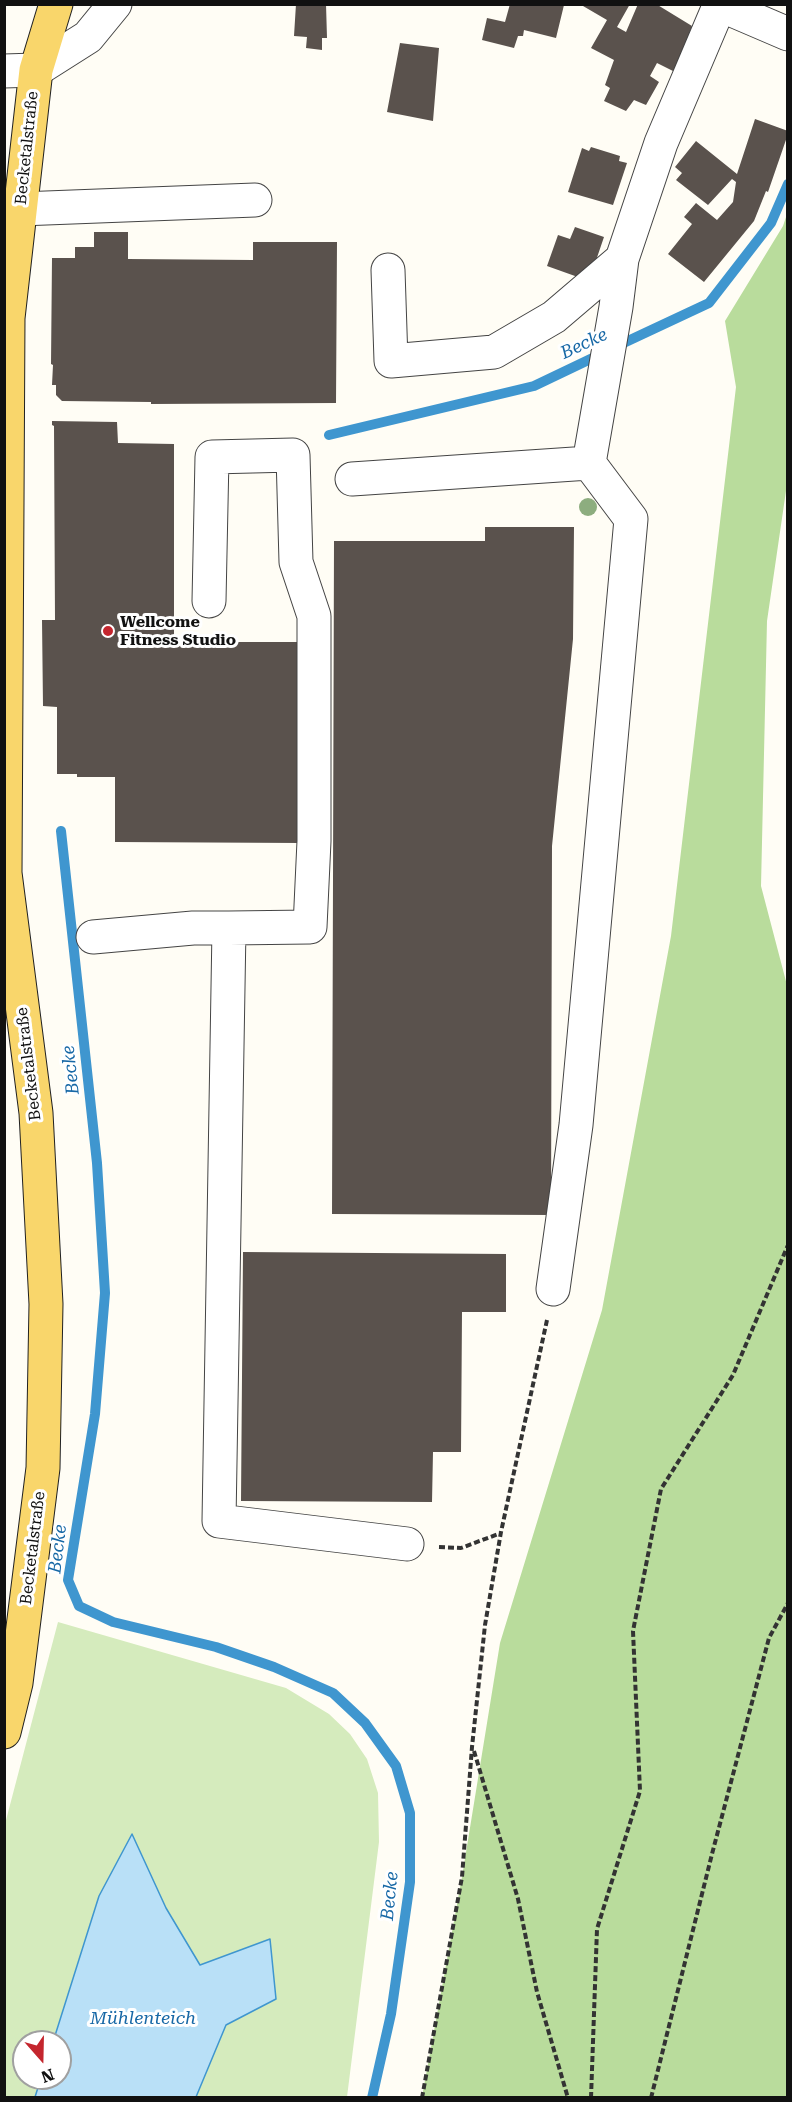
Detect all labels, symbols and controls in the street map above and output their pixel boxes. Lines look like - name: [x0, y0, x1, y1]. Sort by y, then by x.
- street label: Becketalstraße: [11, 90, 43, 206]
- water label: Becke: [557, 324, 611, 364]
- place label: Wellcome Fitness Studio: [120, 612, 236, 650]
- marker: Wellcome Fitness Studio: [101, 624, 115, 638]
- street label: Becketalstraße: [13, 1006, 45, 1122]
- water label: Becke: [58, 1044, 84, 1096]
- street label: Becketalstraße: [17, 1490, 49, 1606]
- water label: Becke: [44, 1523, 72, 1575]
- water label: Becke: [377, 1870, 403, 1922]
- water label: Mühlenteich: [90, 2008, 196, 2030]
- north arrow: [12, 2030, 72, 2090]
- text: N: [39, 2064, 57, 2087]

